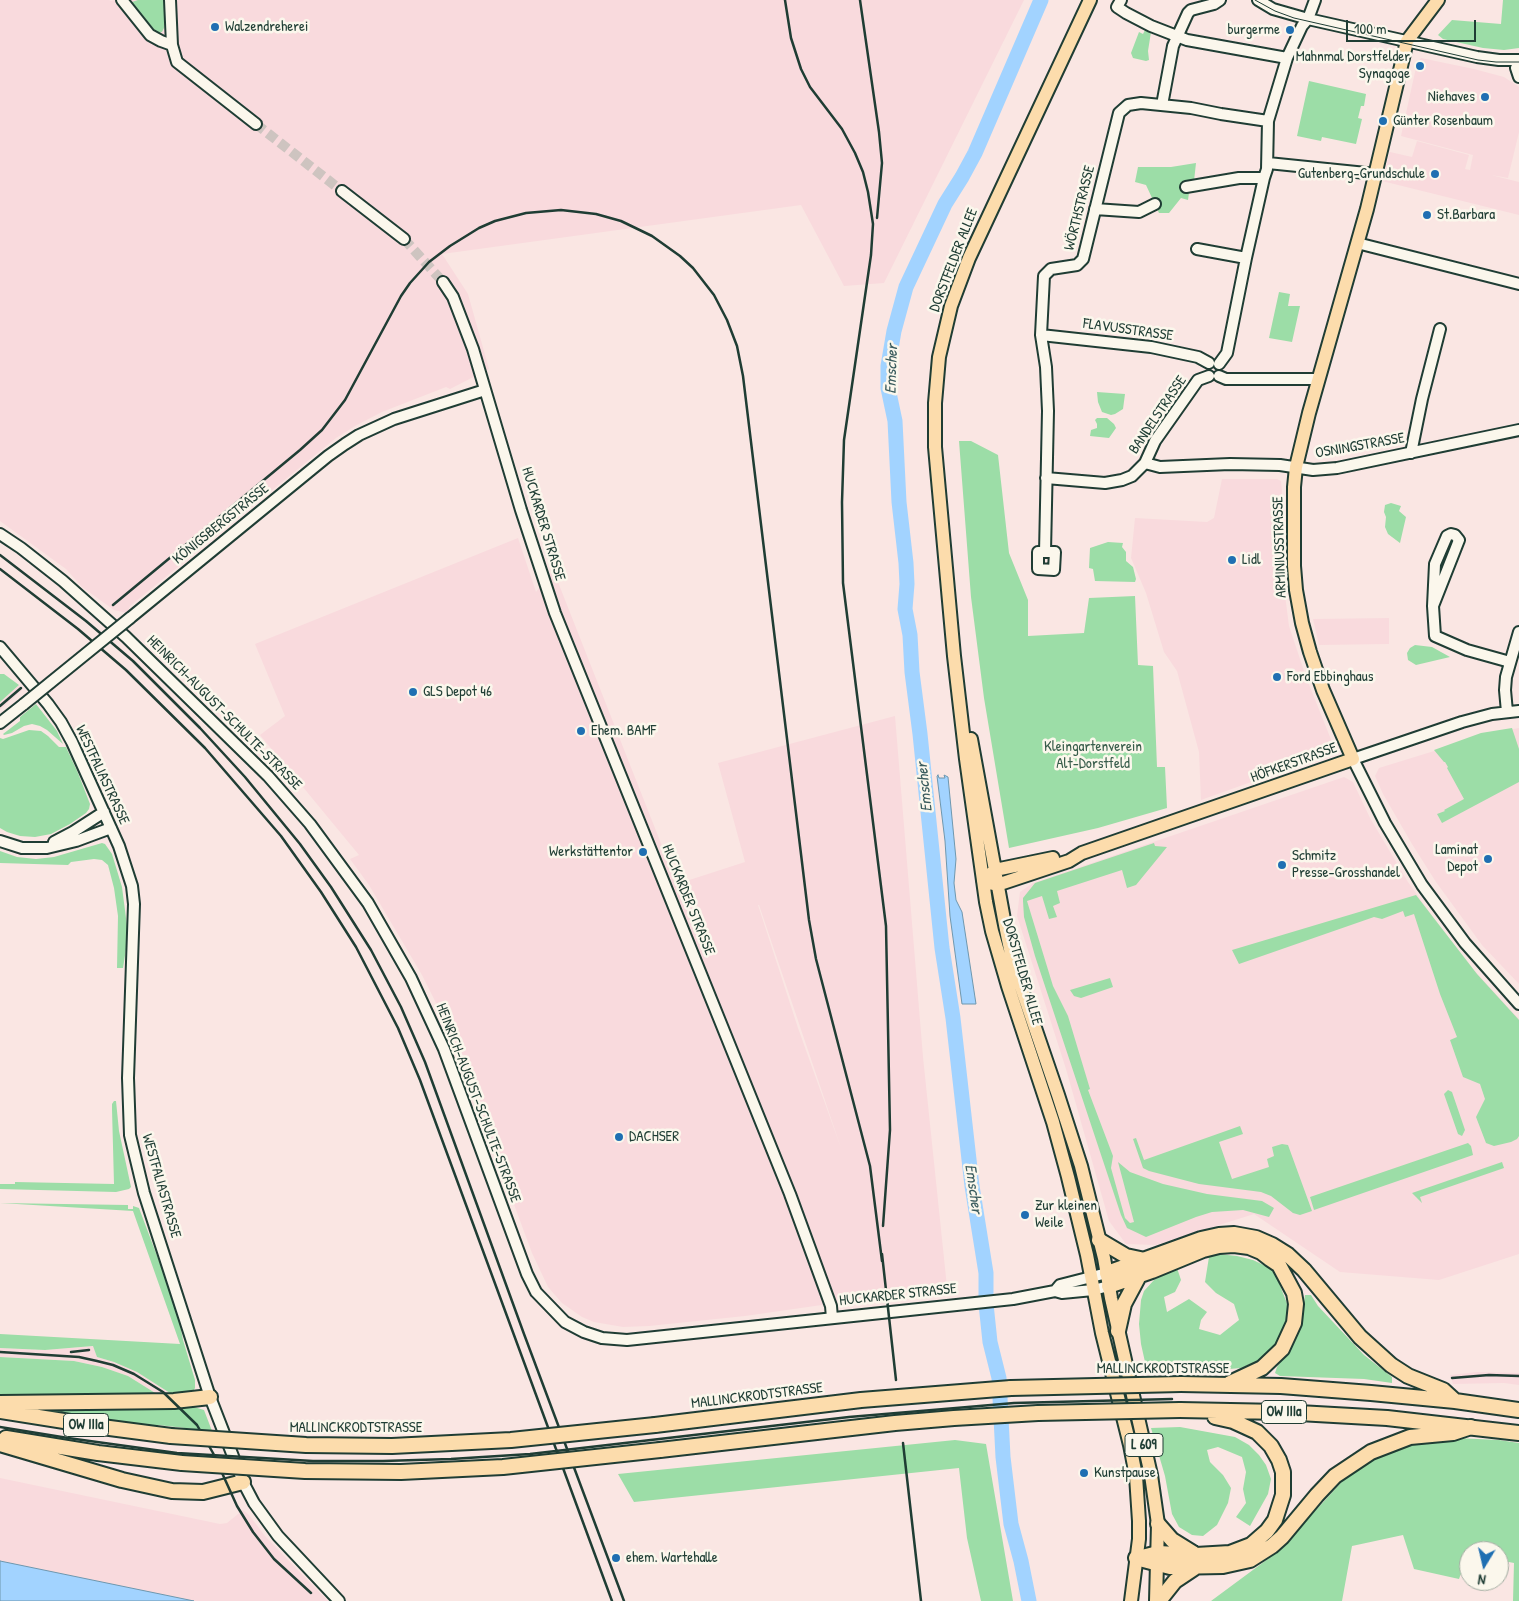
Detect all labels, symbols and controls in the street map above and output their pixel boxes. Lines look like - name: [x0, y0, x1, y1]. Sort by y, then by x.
- scale bar: [1349, 10, 1479, 42]
- place label: Walzendreherei: [225, 18, 308, 36]
- text: 100 m: [1354, 18, 1387, 39]
- marker: Walzendreherei: [209, 21, 221, 33]
- place label: burgerme: [1227, 21, 1280, 39]
- marker: burgerme: [1284, 24, 1296, 36]
- place label: Mahnmal Dorstfelder Synagoge: [1296, 48, 1410, 83]
- marker: Mahnmal Dorstfelder Synagoge: [1414, 60, 1426, 72]
- place label: Niehaves: [1428, 88, 1475, 106]
- marker: Niehaves: [1479, 91, 1491, 103]
- place label: Günter Rosenbaum: [1393, 112, 1493, 130]
- marker: Günter Rosenbaum: [1377, 115, 1389, 127]
- street label: WÖRTHSTRASSE: [1061, 164, 1099, 252]
- place label: Gutenberg-Grundschule: [1298, 165, 1425, 183]
- marker: Gutenberg-Grundschule: [1429, 168, 1441, 180]
- street label: DORSTFELDER ALLEE: [926, 206, 982, 314]
- place label: St.Barbara: [1437, 206, 1495, 224]
- marker: St.Barbara: [1421, 209, 1433, 221]
- street label: FLAVUSSTRASSE: [1082, 315, 1174, 345]
- water label: Emscher: [882, 344, 902, 394]
- street label: BANDELSTRASSE: [1125, 372, 1191, 458]
- street label: OSNINGSTRASSE: [1314, 429, 1406, 463]
- street label: HUCKARDER STRASSE: [517, 465, 569, 583]
- street label: KÖNIGSBERGSTRASSE: [169, 480, 273, 568]
- street label: ARMINIUSSTRASSE: [1269, 496, 1291, 598]
- place label: Lidl: [1242, 551, 1261, 569]
- marker: Lidl: [1226, 554, 1238, 566]
- street label: HEINRICH-AUGUST-SCHULTE-STRASSE: [143, 632, 305, 794]
- place label: Ford Ebbinghaus: [1287, 668, 1374, 686]
- marker: Ford Ebbinghaus: [1271, 671, 1283, 683]
- place label: GLS Depot 46: [423, 683, 492, 701]
- marker: GLS Depot 46: [407, 686, 419, 698]
- street label: WESTFALIASTRASSE: [71, 722, 133, 828]
- place label: Ehem. BAMF: [591, 722, 656, 740]
- marker: Ehem. BAMF: [575, 725, 587, 737]
- park label: Kleingartenverein Alt-Dorstfeld: [1044, 738, 1142, 773]
- street label: HÖFKERSTRASSE: [1248, 739, 1340, 787]
- water label: Emscher: [913, 761, 937, 813]
- place label: Laminat Depot: [1435, 841, 1478, 876]
- street label: HUCKARDER STRASSE: [658, 842, 718, 958]
- place label: Werkstättentor: [549, 843, 633, 861]
- marker: Werkstättentor: [637, 846, 649, 858]
- place label: Schmitz Presse-Grosshandel: [1292, 847, 1400, 882]
- marker: Laminat Depot: [1482, 853, 1494, 865]
- marker: Schmitz Presse-Grosshandel: [1276, 859, 1288, 871]
- street label: DORSTFELDER ALLEE: [998, 917, 1046, 1027]
- street label: HEINRICH-AUGUST-SCHULTE-STRASSE: [432, 1001, 524, 1205]
- place label: DACHSER: [629, 1128, 679, 1146]
- marker: DACHSER: [613, 1131, 625, 1143]
- street label: WESTFALIASTRASSE: [138, 1132, 184, 1240]
- water label: Emscher: [960, 1163, 986, 1215]
- place label: Zur kleinen Weile: [1035, 1197, 1097, 1232]
- marker: Zur kleinen Weile: [1019, 1209, 1031, 1221]
- street label: HUCKARDER STRASSE: [838, 1280, 958, 1310]
- street label: MALLINCKRODTSTRASSE: [1097, 1360, 1229, 1378]
- street label: MALLINCKRODTSTRASSE: [690, 1379, 824, 1413]
- road number: OW IIIa: [1262, 1400, 1306, 1424]
- road number: OW IIIa: [64, 1414, 108, 1436]
- street label: MALLINCKRODTSTRASSE: [290, 1419, 422, 1437]
- road number: L 609: [1125, 1434, 1163, 1456]
- place label: Kunstpause: [1094, 1464, 1156, 1482]
- marker: Kunstpause: [1078, 1467, 1090, 1479]
- north arrow: [1459, 1541, 1509, 1591]
- place label: ehem. Wartehalle: [626, 1549, 718, 1567]
- marker: ehem. Wartehalle: [610, 1552, 622, 1564]
- text: N: [1477, 1570, 1487, 1590]

